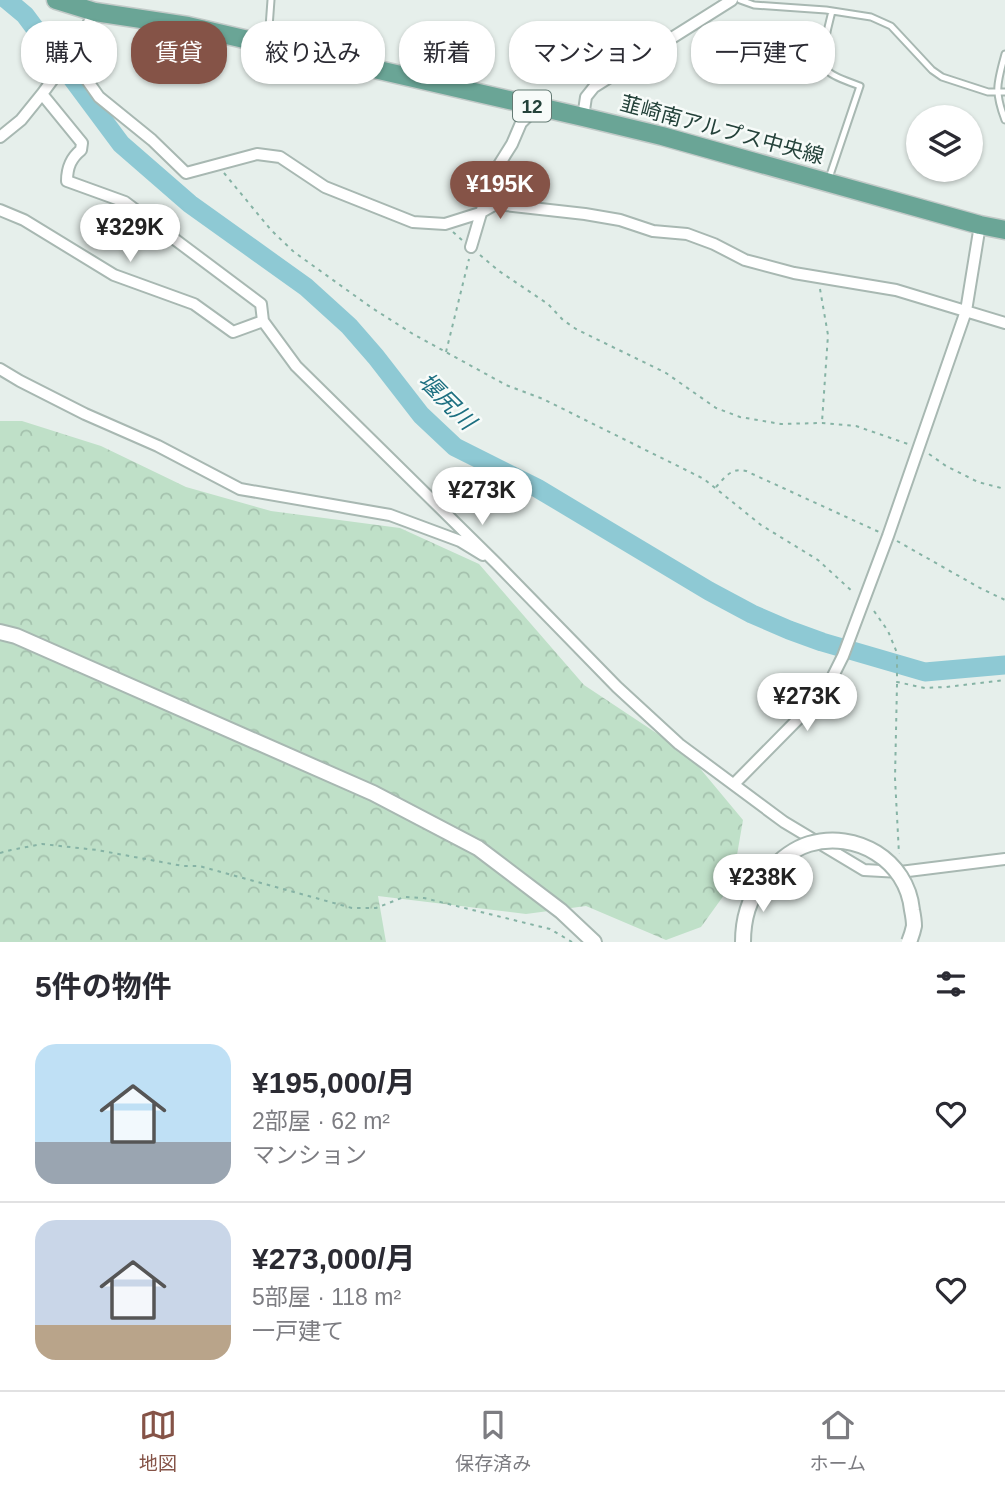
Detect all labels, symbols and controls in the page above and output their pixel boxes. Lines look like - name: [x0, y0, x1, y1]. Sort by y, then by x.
- chip: 購入: [21, 21, 117, 84]
- chip: 賃貸: [131, 21, 227, 84]
- chip: 絞り込み: [241, 21, 385, 84]
- chip: 新着: [399, 21, 495, 84]
- chip: マンション: [509, 21, 677, 84]
- chip: 一戸建て: [691, 21, 835, 84]
- road number: 12: [513, 90, 551, 122]
- street label: 韮崎南アルプス中央線: [618, 91, 826, 168]
- map controls: [906, 105, 983, 182]
- button: layers: [906, 105, 983, 182]
- pin: ¥195K: [451, 162, 549, 221]
- text: ¥195K: [466, 171, 534, 197]
- pin: ¥329K: [81, 204, 179, 264]
- text: ¥329K: [96, 214, 164, 240]
- water label: 堰尻川: [413, 367, 483, 437]
- pin: ¥273K: [433, 468, 531, 527]
- text: ¥273K: [448, 477, 516, 503]
- pin: ¥273K: [758, 674, 856, 733]
- text: ¥273K: [773, 683, 841, 709]
- pin: ¥238K: [714, 855, 812, 914]
- text: ¥238K: [729, 864, 797, 890]
- icon: filters: [932, 965, 970, 1003]
- text: 5件の物件: [35, 970, 172, 1003]
- text: ¥195,000/月: [252, 1066, 415, 1099]
- icon: home: [91, 1072, 175, 1156]
- icon: heart: [932, 1095, 970, 1133]
- text: 2部屋 · 62 m²: [252, 1108, 390, 1134]
- text: マンション: [252, 1142, 367, 1168]
- text: ¥273,000/月: [252, 1242, 415, 1275]
- icon: home: [91, 1248, 175, 1332]
- icon: heart: [932, 1271, 970, 1309]
- text: 5部屋 · 118 m²: [252, 1284, 401, 1310]
- text: 一戸建て: [252, 1318, 344, 1344]
- tab: 地図: [139, 1406, 177, 1475]
- tab: 保存済み: [455, 1406, 531, 1475]
- tab: ホーム: [809, 1406, 866, 1475]

